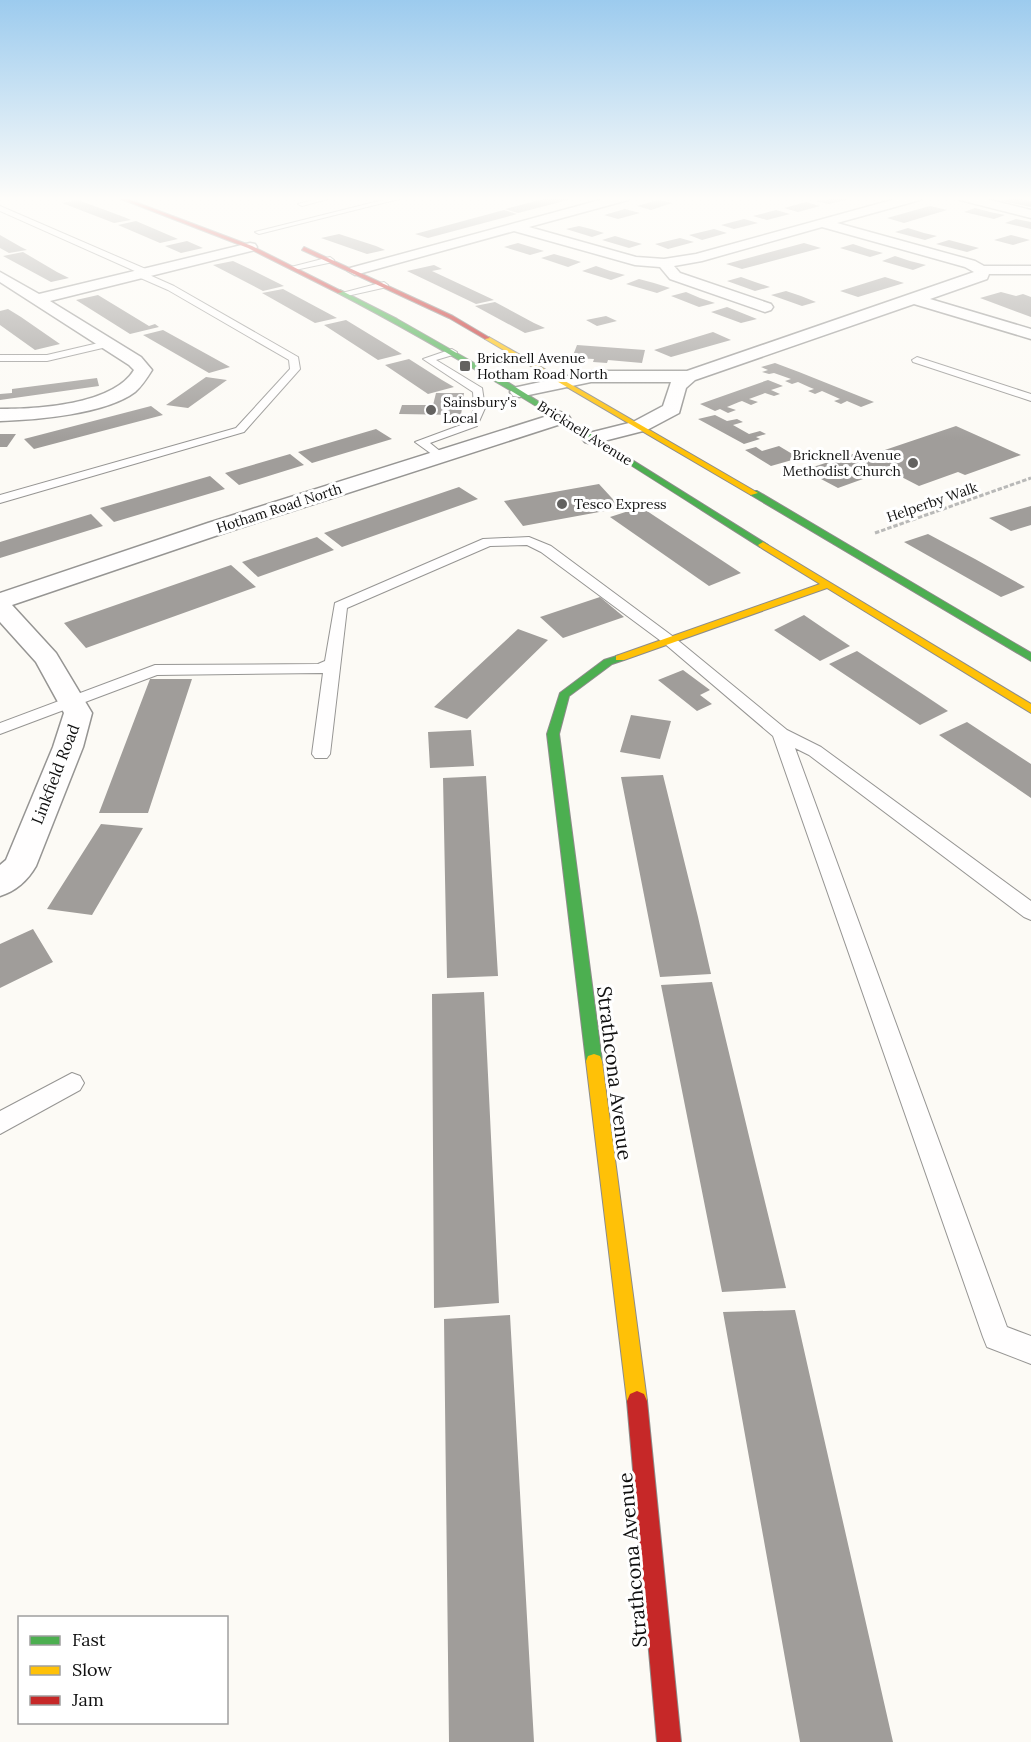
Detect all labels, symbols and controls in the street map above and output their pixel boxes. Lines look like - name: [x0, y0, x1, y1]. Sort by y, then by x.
- place label: Bricknell Avenue Hotham Road North: [477, 349, 608, 383]
- marker: Bricknell Avenue Hotham Road North: [458, 359, 472, 373]
- place label: Sainsbury's Local: [443, 393, 517, 427]
- street label: Bricknell Avenue: [534, 397, 636, 470]
- marker: Sainsbury's Local: [424, 403, 438, 417]
- place label: Bricknell Avenue Methodist Church: [783, 446, 901, 480]
- marker: Bricknell Avenue Methodist Church: [906, 456, 920, 470]
- street label: Helperby Walk: [884, 478, 980, 526]
- street label: Hotham Road North: [214, 479, 344, 537]
- place label: Tesco Express: [574, 495, 667, 513]
- marker: Tesco Express: [555, 497, 569, 511]
- street label: Linkfield Road: [27, 721, 83, 827]
- street label: Strathcona Avenue: [592, 984, 638, 1162]
- street label: Strathcona Avenue: [612, 1471, 652, 1648]
- legend: [18, 1616, 228, 1724]
- text: Fast: [72, 1628, 106, 1651]
- text: Slow: [72, 1658, 112, 1681]
- text: Jam: [71, 1688, 104, 1711]

